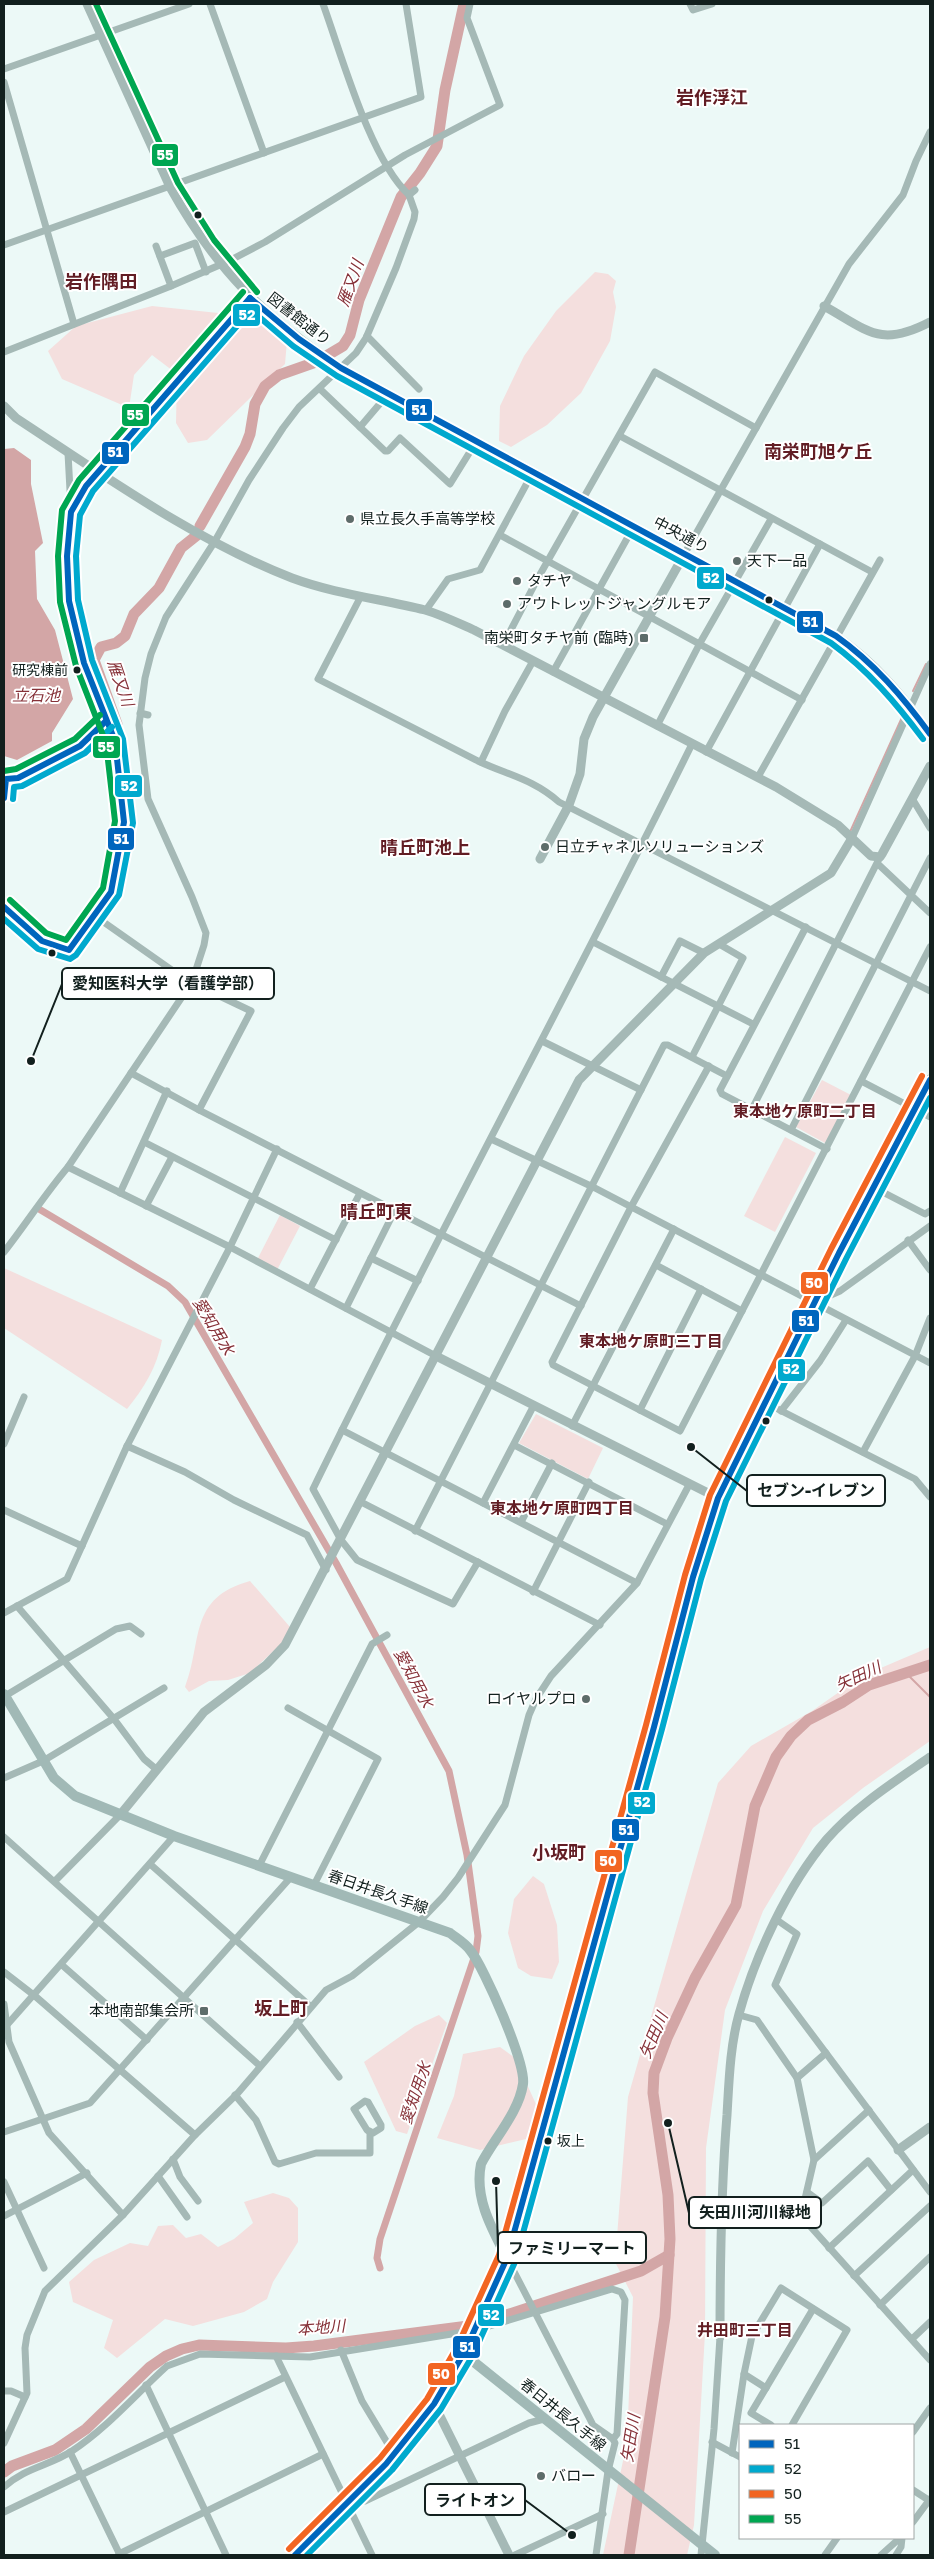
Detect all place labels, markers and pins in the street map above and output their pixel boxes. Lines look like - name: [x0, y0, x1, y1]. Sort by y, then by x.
- unlabelled marker: [193, 210, 203, 220]
- place label: 県立長久手高等学校: [360, 509, 495, 527]
- marker: 県立長久手高等学校: [344, 513, 356, 525]
- place label: 天下一品: [747, 551, 807, 569]
- marker: 天下一品: [731, 555, 743, 567]
- place label: タチヤ: [527, 571, 572, 589]
- marker: タチヤ: [511, 575, 523, 587]
- place label: アウトレットジャングルモア: [517, 594, 711, 612]
- unlabelled marker: [764, 595, 774, 605]
- marker: アウトレットジャングルモア: [501, 598, 513, 610]
- place label: 南栄町タチヤ前 (臨時): [484, 628, 634, 646]
- marker: 南栄町タチヤ前 (臨時): [638, 632, 650, 644]
- place label: 研究棟前: [12, 661, 68, 678]
- marker: 研究棟前: [72, 665, 82, 675]
- place label: 日立チャネルソリューションズ: [555, 837, 764, 855]
- marker: 日立チャネルソリューションズ: [539, 841, 551, 853]
- unlabelled marker: [47, 948, 57, 958]
- callout: 愛知医科大学（看護学部）: [62, 968, 274, 999]
- unlabelled marker: [761, 1416, 771, 1426]
- callout: セブン-イレブン: [747, 1475, 885, 1506]
- place label: ロイヤルプロ: [486, 1689, 576, 1707]
- marker: ロイヤルプロ: [580, 1693, 592, 1705]
- place label: 本地南部集会所: [89, 2001, 194, 2019]
- marker: 本地南部集会所: [198, 2005, 210, 2017]
- place label: 坂上: [557, 2132, 585, 2149]
- marker: 坂上: [543, 2136, 553, 2146]
- callout: 矢田川河川緑地: [689, 2197, 821, 2228]
- callout: ファミリーマート: [498, 2232, 646, 2263]
- place label: バロー: [551, 2466, 596, 2484]
- marker: バロー: [535, 2470, 547, 2482]
- callout: ライトオン: [425, 2484, 525, 2515]

